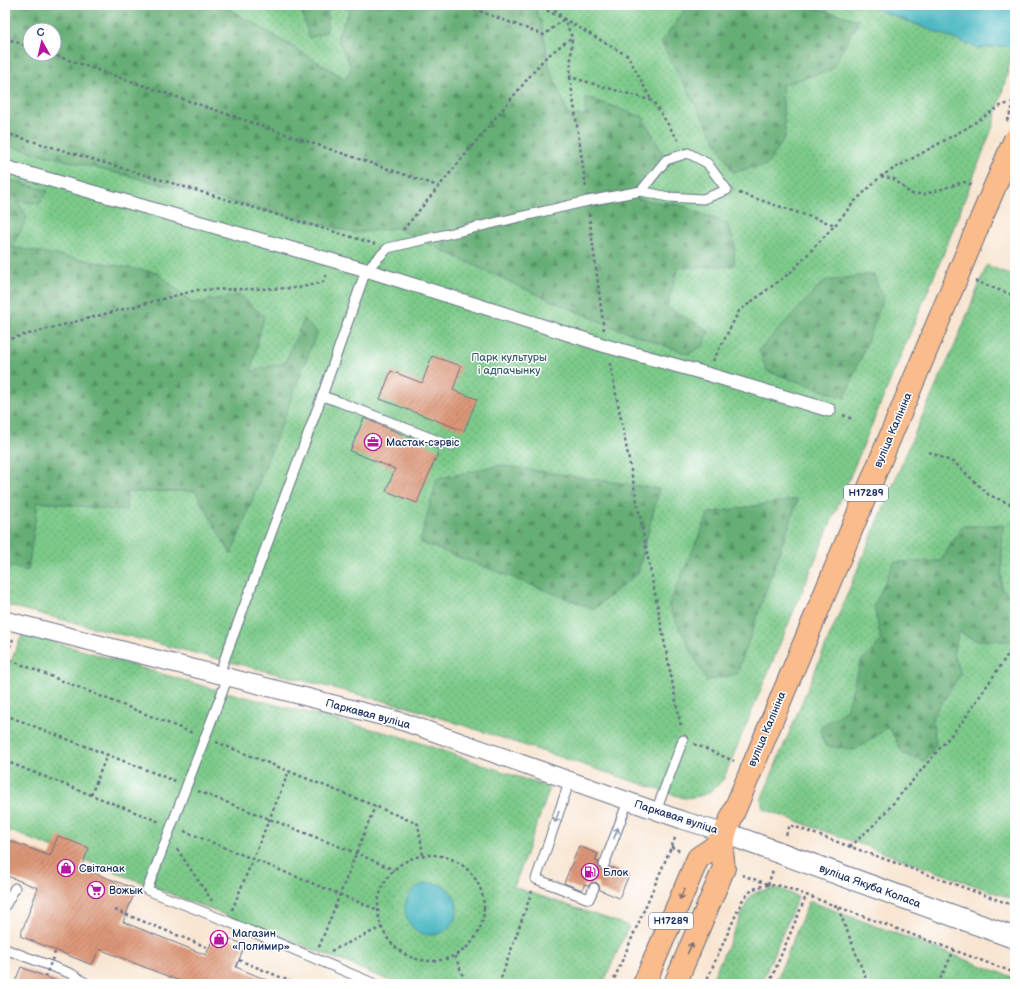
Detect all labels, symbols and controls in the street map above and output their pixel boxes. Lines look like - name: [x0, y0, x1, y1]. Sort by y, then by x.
- north arrow: [22, 22, 62, 62]
- text: С: [36, 26, 46, 40]
- park label: Парк культуры і адпачынку: [471, 351, 547, 377]
- street label: вуліца Калініна: [871, 390, 915, 469]
- office icon: Мастак-сэрвіс: [363, 432, 383, 452]
- place label: Мастак-сэрвіс: [386, 436, 460, 449]
- road number: Н17289: [844, 485, 888, 501]
- street label: вуліца Калініна: [745, 689, 789, 768]
- street label: Паркавая вуліца: [324, 696, 412, 732]
- street label: Паркавая вуліца: [633, 797, 720, 837]
- one-way arrow: [553, 811, 560, 824]
- one-way arrow: [613, 827, 621, 839]
- shop icon: Світанак: [56, 858, 76, 878]
- place label: Світанак: [79, 862, 125, 875]
- fuel station icon: Блок: [580, 862, 600, 882]
- street label: вуліца Якуба Коласа: [817, 862, 923, 911]
- place label: Блок: [603, 866, 629, 879]
- supermarket icon: Вожык: [86, 880, 106, 900]
- place label: Вожык: [109, 884, 143, 897]
- one-way arrow: [678, 887, 685, 899]
- road number: Н17289: [649, 913, 693, 929]
- place label: Магазин «Полимир»: [232, 927, 290, 953]
- shop icon: Магазин «Полимир»: [209, 929, 229, 949]
- one-way arrow: [687, 943, 694, 955]

